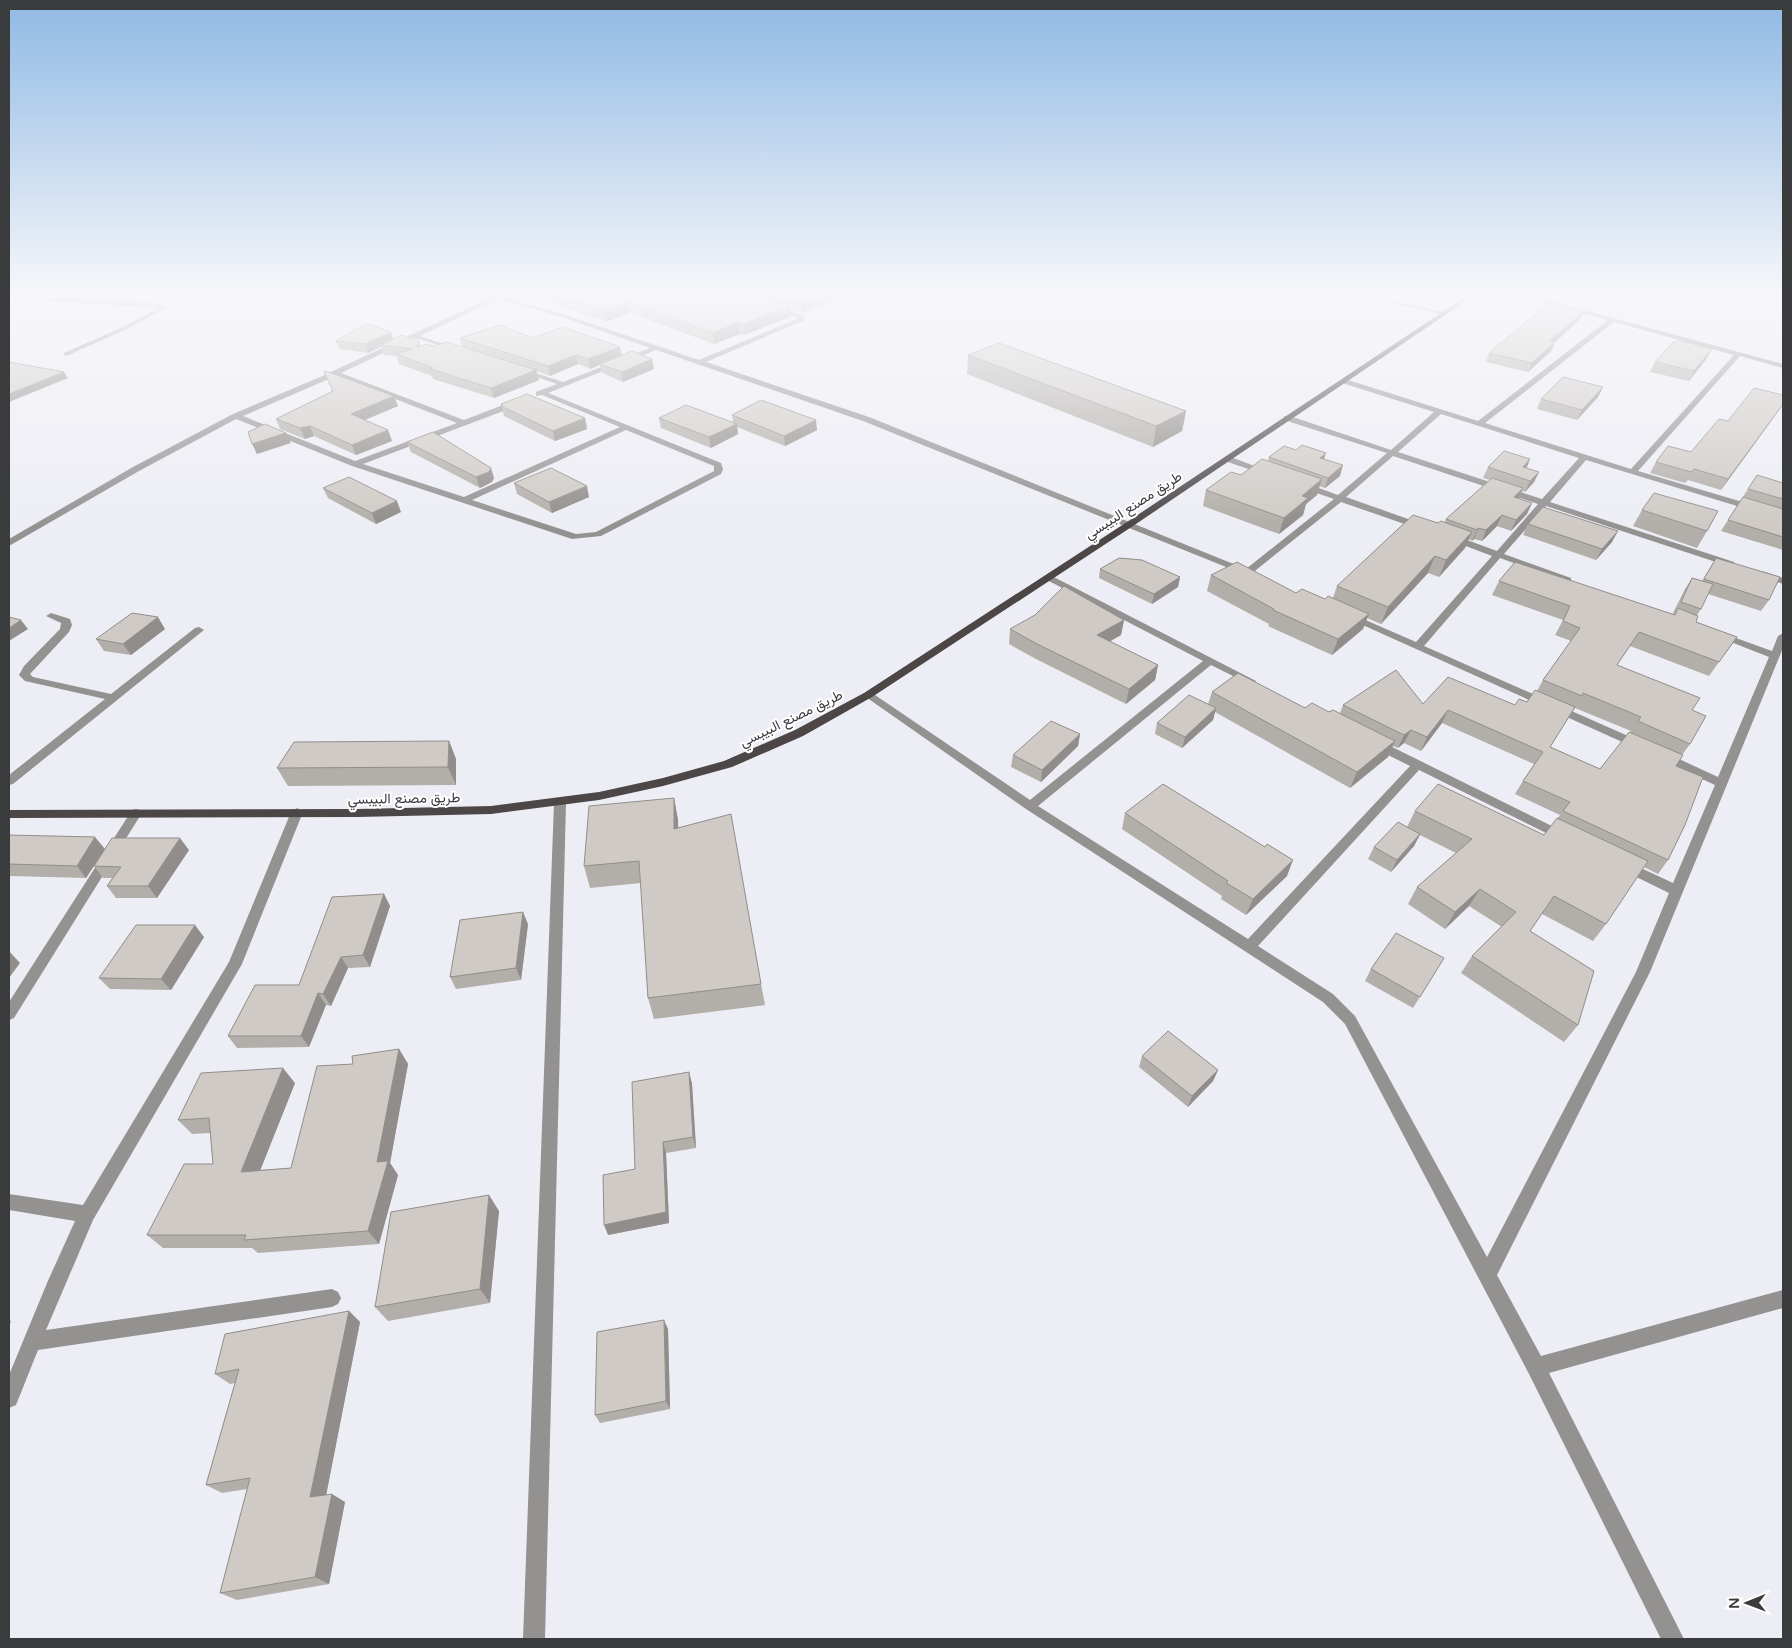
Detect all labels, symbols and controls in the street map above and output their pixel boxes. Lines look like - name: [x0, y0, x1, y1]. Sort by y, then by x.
- street label: طريق مصنع البيبسي: [1081, 468, 1187, 546]
- street label: طريق مصنع البيبسي: [737, 686, 847, 753]
- street label: طريق مصنع البيبسي: [348, 789, 460, 811]
- north arrow: [1722, 1578, 1772, 1628]
- text: N: [1726, 1597, 1743, 1609]

